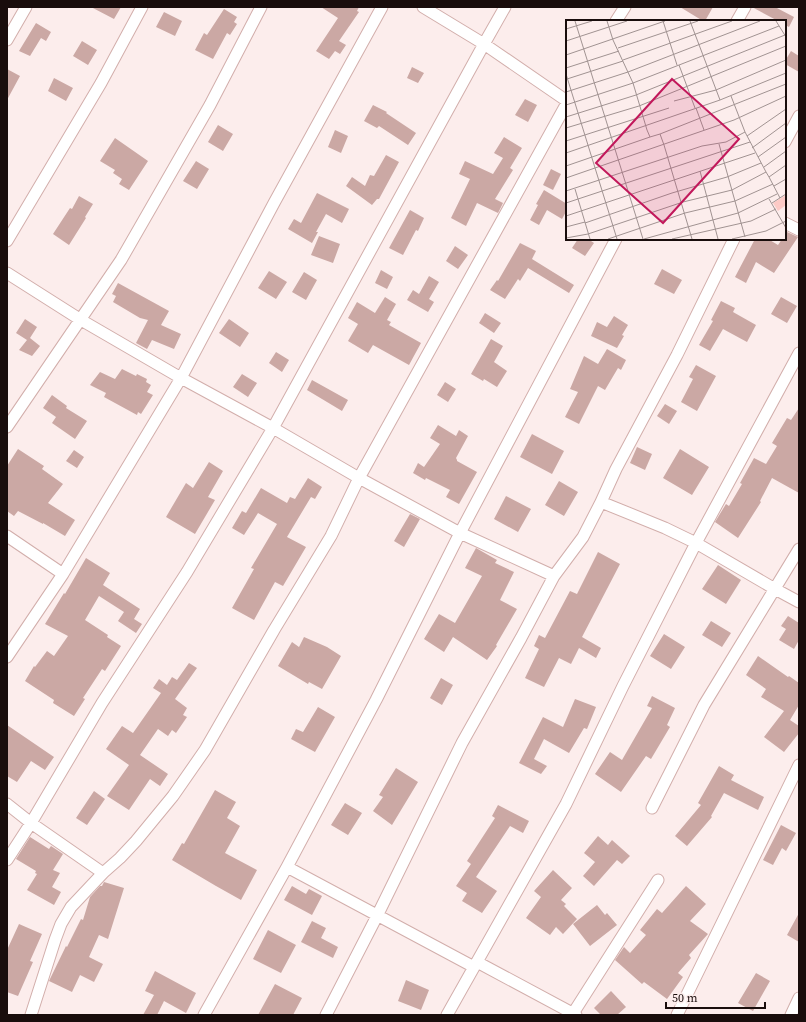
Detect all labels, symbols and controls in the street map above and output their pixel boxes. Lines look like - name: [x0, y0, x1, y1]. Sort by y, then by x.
- inset map: [566, 20, 786, 240]
- scale bar: [666, 984, 765, 1010]
- text: 50 m: [672, 990, 698, 1006]

